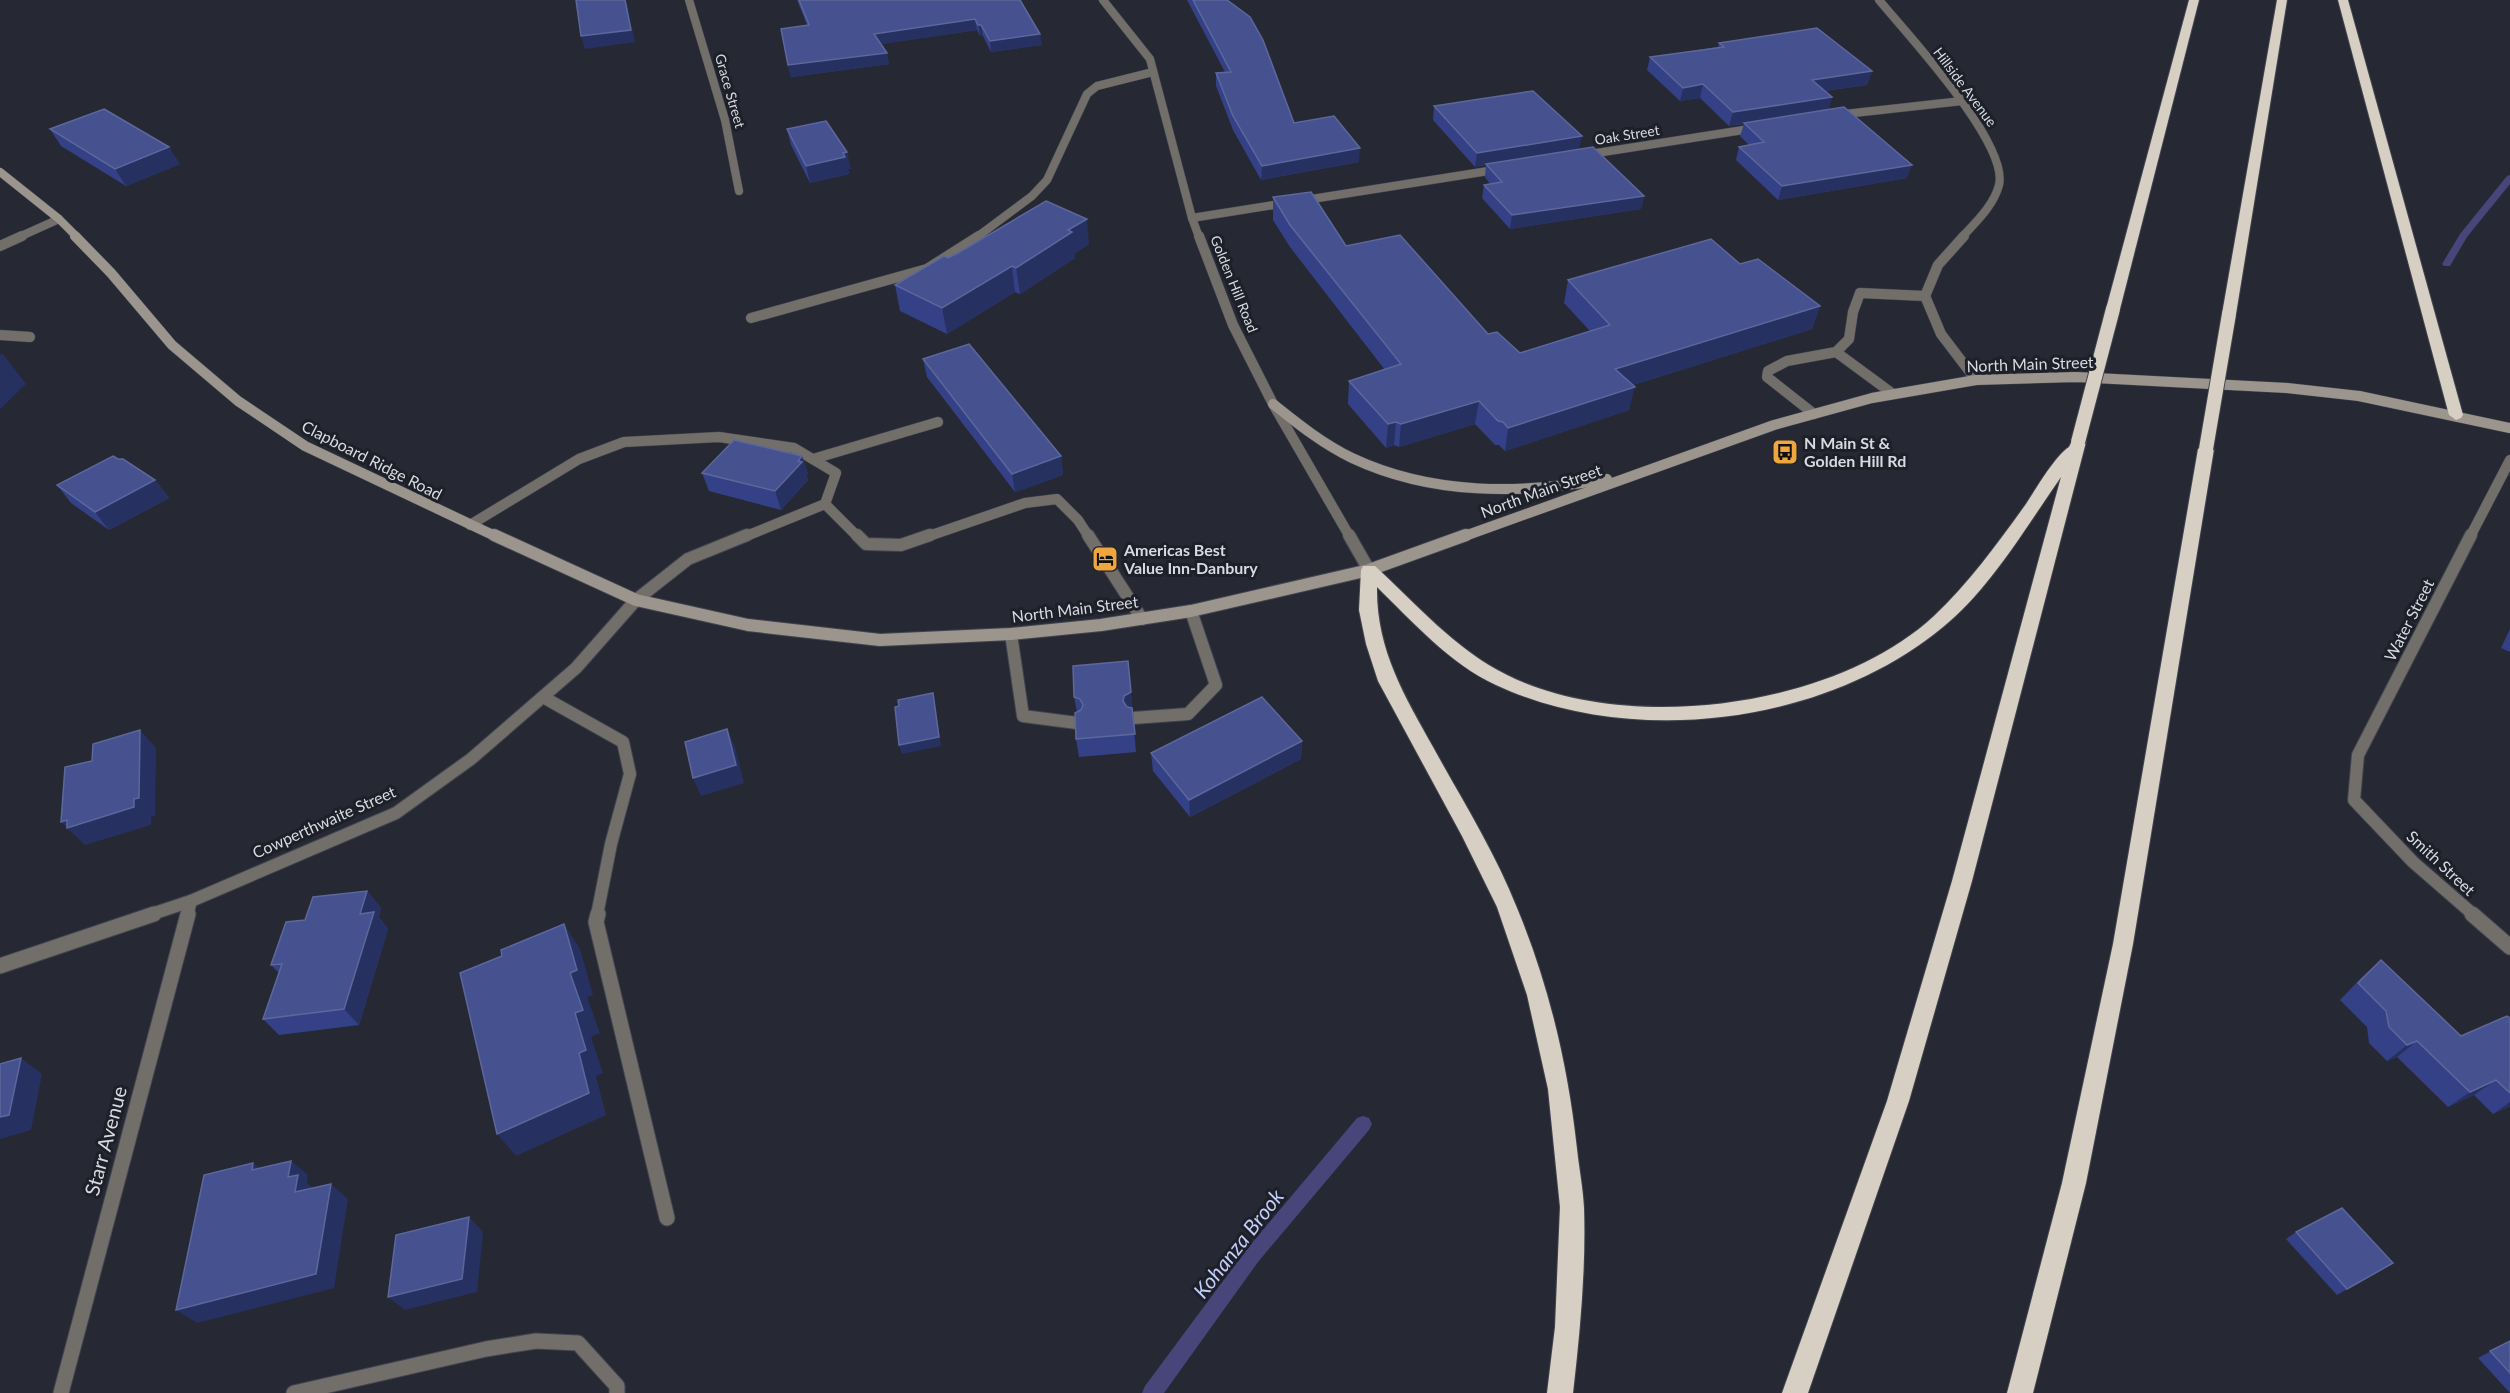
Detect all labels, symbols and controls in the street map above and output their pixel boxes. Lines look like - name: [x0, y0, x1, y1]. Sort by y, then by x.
- street label: Hillside Avenue: [1930, 44, 2001, 130]
- street label: Grace Street: [712, 52, 749, 130]
- street label: Oak Street: [1593, 121, 1661, 148]
- street label: Golden Hill Road: [1207, 233, 1262, 335]
- street label: North Main Street: [1966, 352, 2094, 375]
- street label: Clapboard Ridge Road: [299, 416, 446, 503]
- place label: N Main St & Golden Hill Rd: [1804, 433, 1906, 470]
- bus stop icon: N Main St & Golden Hill Rd: [1770, 437, 1800, 467]
- street label: North Main Street: [1478, 460, 1604, 521]
- place label: Americas Best Value Inn-Danbury: [1123, 540, 1258, 577]
- hotel icon: Americas Best Value Inn-Danbury: [1090, 544, 1120, 574]
- street label: Water Street: [2380, 575, 2437, 664]
- street label: North Main Street: [1011, 591, 1139, 626]
- street label: Cowperthwaite Street: [249, 781, 398, 862]
- street label: Smith Street: [2403, 826, 2480, 899]
- street label: Starr Avenue: [79, 1083, 131, 1198]
- water label: Kohanza Brook: [1188, 1183, 1289, 1303]

